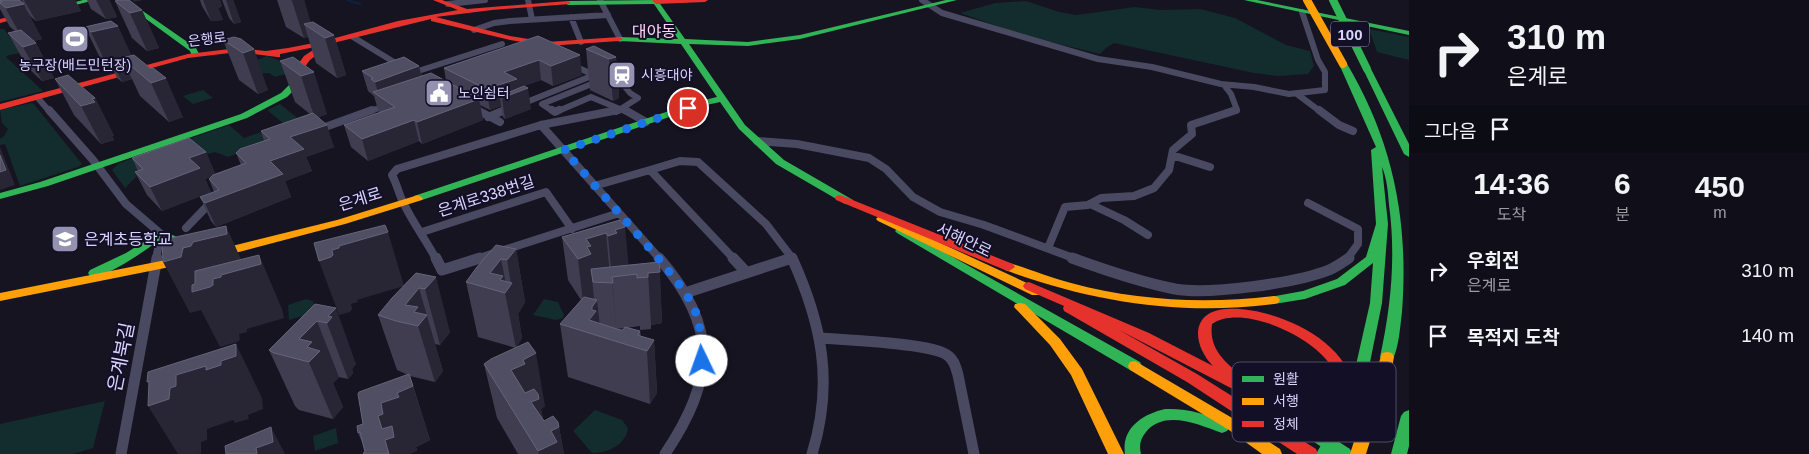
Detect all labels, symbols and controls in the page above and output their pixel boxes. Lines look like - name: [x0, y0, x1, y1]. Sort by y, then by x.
- text: 310 m: [1507, 17, 1606, 56]
- icon: right: [1424, 20, 1489, 85]
- road number: 100: [1331, 22, 1369, 46]
- district label: 대야동: [632, 23, 676, 40]
- sports icon: 농구장(배드민턴장): [60, 24, 90, 54]
- street label: 은행로: [187, 29, 227, 49]
- place label: 농구장(배드민턴장): [19, 57, 131, 73]
- station icon: 시흥대야: [607, 60, 637, 90]
- text: 은계로: [1507, 64, 1568, 89]
- place label: 시흥대야: [641, 67, 693, 83]
- public building icon: 노인쉼터: [424, 78, 454, 108]
- place label: 노인쉼터: [458, 85, 510, 101]
- pin: [667, 87, 709, 129]
- icon: arrive: [674, 94, 702, 122]
- icon: arrive: [1486, 115, 1514, 143]
- text: 그다음: [1424, 121, 1476, 142]
- text: 14:36: [1473, 167, 1550, 200]
- text: 6: [1614, 167, 1631, 200]
- text: 450: [1695, 170, 1745, 203]
- street label: 은계로338번길: [436, 172, 536, 220]
- street label: 은계로: [336, 184, 384, 214]
- text: m: [1713, 204, 1726, 221]
- text: 도착: [1497, 206, 1526, 223]
- text: 분: [1615, 206, 1630, 223]
- street label: 서해안로: [934, 220, 995, 260]
- school or university icon: 은계초등학교: [50, 224, 80, 254]
- place label: 은계초등학교: [84, 231, 172, 248]
- text: 우회전: [1467, 250, 1519, 271]
- icon: right: [1424, 257, 1452, 285]
- text: 310 m: [1741, 260, 1794, 281]
- text: 은계로: [1467, 277, 1511, 294]
- street label: 은계북길: [104, 321, 138, 393]
- icon: arrive: [1424, 322, 1452, 350]
- text: 140 m: [1741, 325, 1794, 346]
- text: 목적지 도착: [1467, 327, 1560, 348]
- position arrow: [675, 334, 727, 386]
- legend: [1232, 362, 1396, 442]
- text: 원활: [1273, 371, 1299, 387]
- text: 서행: [1273, 393, 1299, 409]
- text: 정체: [1273, 416, 1299, 432]

